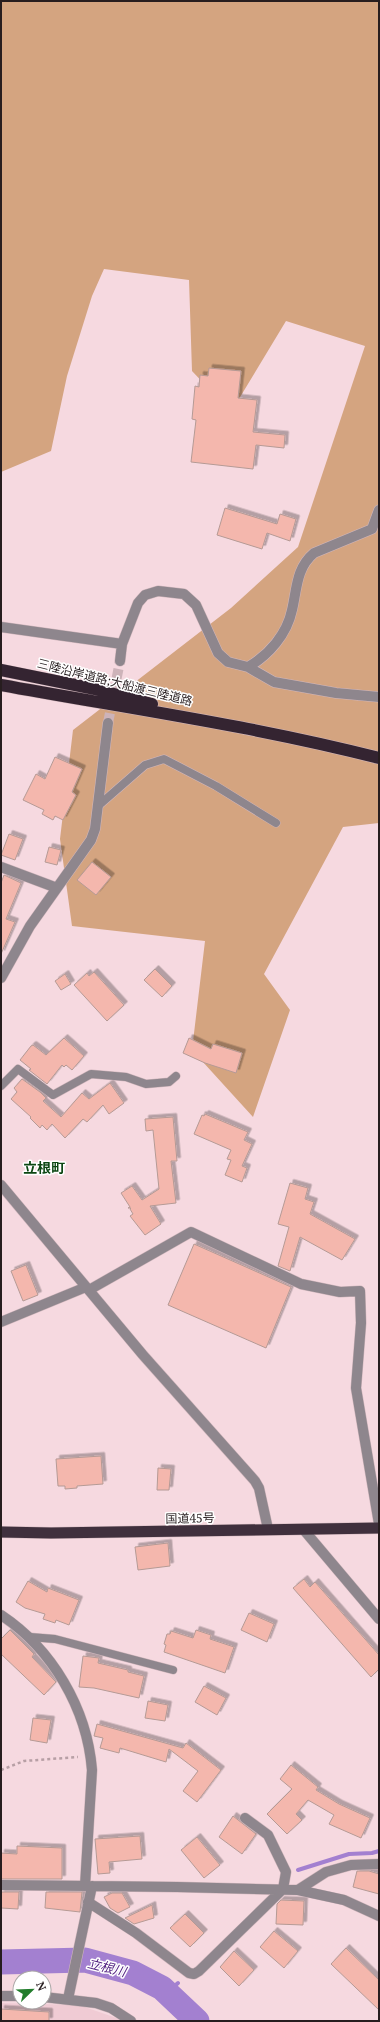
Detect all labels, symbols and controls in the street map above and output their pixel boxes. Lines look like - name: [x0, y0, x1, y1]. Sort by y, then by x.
- street label: 三陸沿岸道路;大船渡三陸道路: [36, 654, 194, 710]
- district label: 立根町: [23, 1158, 65, 1177]
- street label: 国道45号: [165, 1509, 215, 1527]
- water label: 立根川: [86, 1954, 130, 1981]
- north arrow: [12, 1970, 52, 2010]
- text: N: [33, 1979, 50, 1993]

